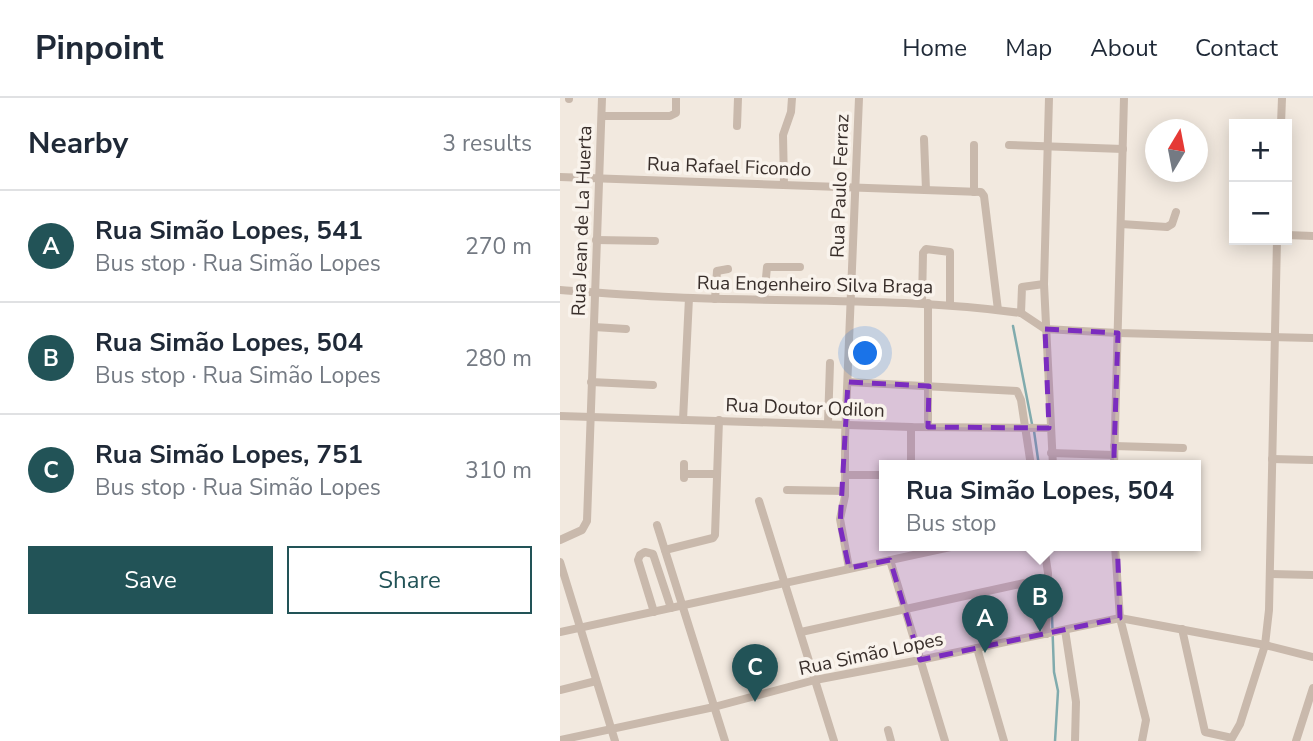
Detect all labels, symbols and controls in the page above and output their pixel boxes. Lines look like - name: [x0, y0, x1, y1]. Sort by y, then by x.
- text: Pinpoint: [35, 26, 163, 71]
- text: Home: [902, 32, 967, 64]
- text: Map: [1005, 32, 1052, 64]
- text: About: [1090, 32, 1157, 64]
- text: Contact: [1195, 32, 1278, 64]
- street label: Rua Paulo Ferraz: [824, 113, 856, 258]
- north arrow: [1145, 119, 1208, 182]
- map controls: [1229, 119, 1292, 245]
- button: +: [1229, 119, 1292, 182]
- text: Nearby: [28, 123, 128, 164]
- street label: Rua Jean de La Huerta: [566, 125, 598, 317]
- text: 3 results: [442, 128, 532, 159]
- street label: Rua Rafael Ficondo: [646, 151, 812, 183]
- button: −: [1229, 182, 1292, 245]
- text: Rua Simão Lopes, 541: [95, 213, 363, 248]
- text: A: [42, 231, 60, 262]
- text: 270 m: [465, 231, 532, 262]
- text: Bus stop · Rua Simão Lopes: [95, 248, 381, 279]
- street label: Rua Engenheiro Silva Braga: [697, 270, 933, 300]
- text: Rua Simão Lopes, 504: [95, 325, 363, 360]
- your location: [848, 336, 882, 370]
- text: B: [43, 343, 59, 374]
- text: 280 m: [465, 343, 532, 374]
- text: Bus stop · Rua Simão Lopes: [95, 360, 381, 391]
- street label: Rua Doutor Odilon: [725, 392, 885, 424]
- text: Rua Simão Lopes, 751: [95, 437, 363, 472]
- text: C: [43, 455, 59, 486]
- text: 310 m: [465, 455, 532, 486]
- popup: [879, 460, 1201, 551]
- text: Bus stop · Rua Simão Lopes: [95, 472, 381, 503]
- text: Rua Simão Lopes, 504: [906, 473, 1174, 508]
- text: Bus stop: [906, 508, 996, 539]
- button: Save: [28, 546, 273, 614]
- button: Share: [287, 546, 532, 614]
- pin: B: [1017, 574, 1063, 632]
- pin: A: [962, 595, 1008, 653]
- street label: Rua Simão Lopes: [796, 626, 946, 682]
- pin: C: [732, 644, 778, 702]

